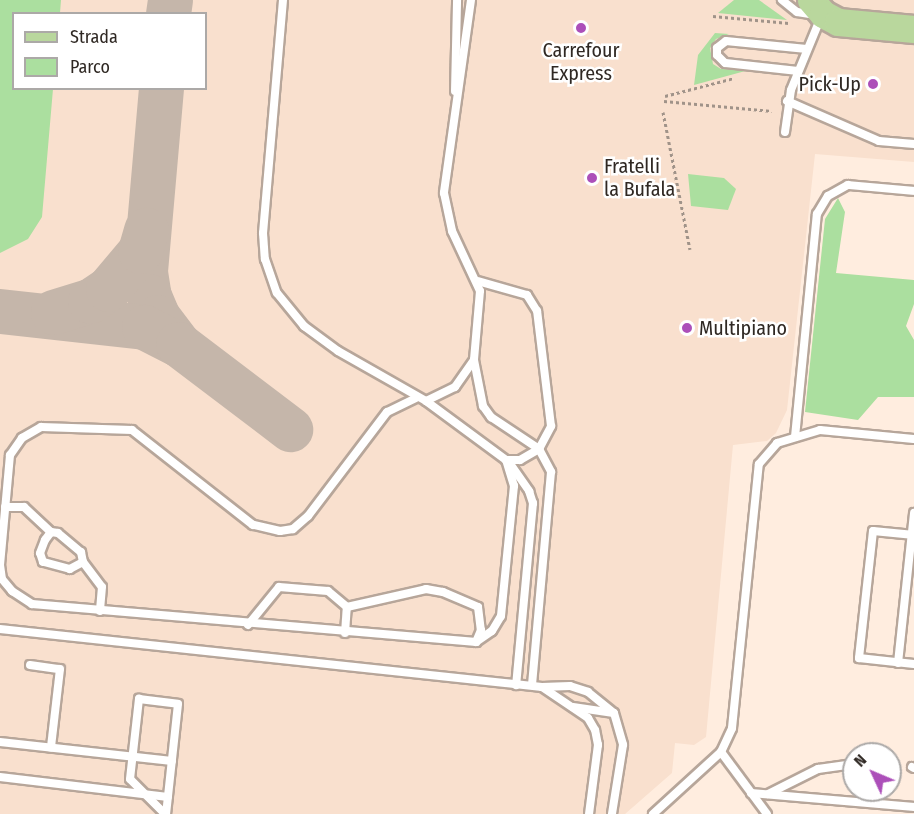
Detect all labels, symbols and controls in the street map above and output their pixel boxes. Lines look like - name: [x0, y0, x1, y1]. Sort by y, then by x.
- legend: [12, 12, 207, 90]
- marker: Carrefour Express: [574, 21, 588, 35]
- text: Strada: [70, 26, 118, 48]
- place label: Carrefour Express: [543, 38, 619, 85]
- text: Parco: [70, 56, 110, 78]
- place label: Pick-Up: [799, 72, 861, 96]
- marker: Pick-Up: [866, 77, 880, 91]
- place label: Fratelli la Bufala: [604, 154, 675, 201]
- marker: Fratelli la Bufala: [585, 171, 599, 185]
- place label: Multipiano: [699, 316, 787, 340]
- marker: Multipiano: [680, 321, 694, 335]
- north arrow: [842, 742, 902, 802]
- text: N: [850, 750, 870, 771]

